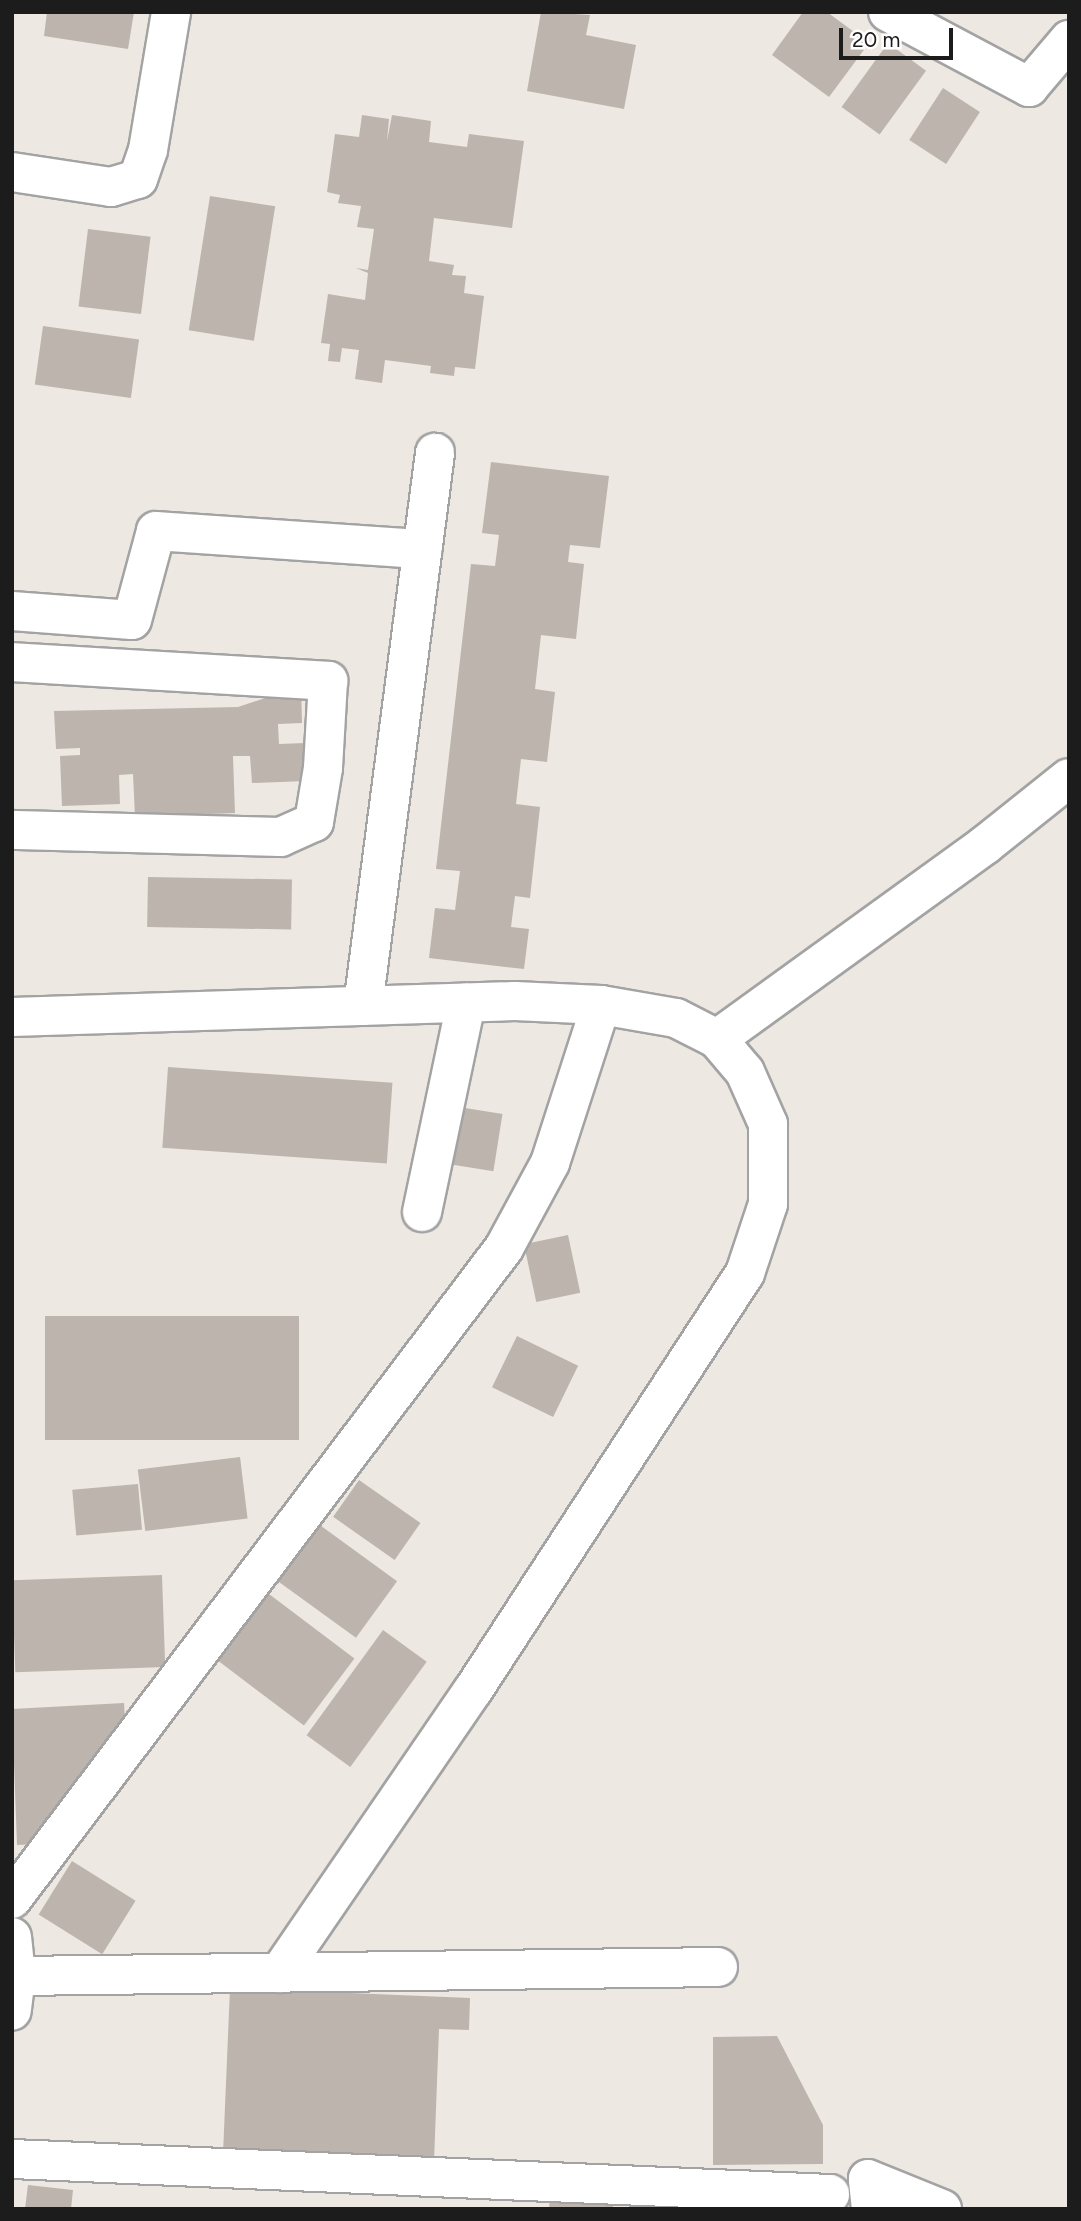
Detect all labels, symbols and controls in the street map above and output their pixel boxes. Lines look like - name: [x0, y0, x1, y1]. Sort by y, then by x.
- scale bar: [843, 14, 957, 58]
- text: 20 m: [852, 27, 900, 52]

